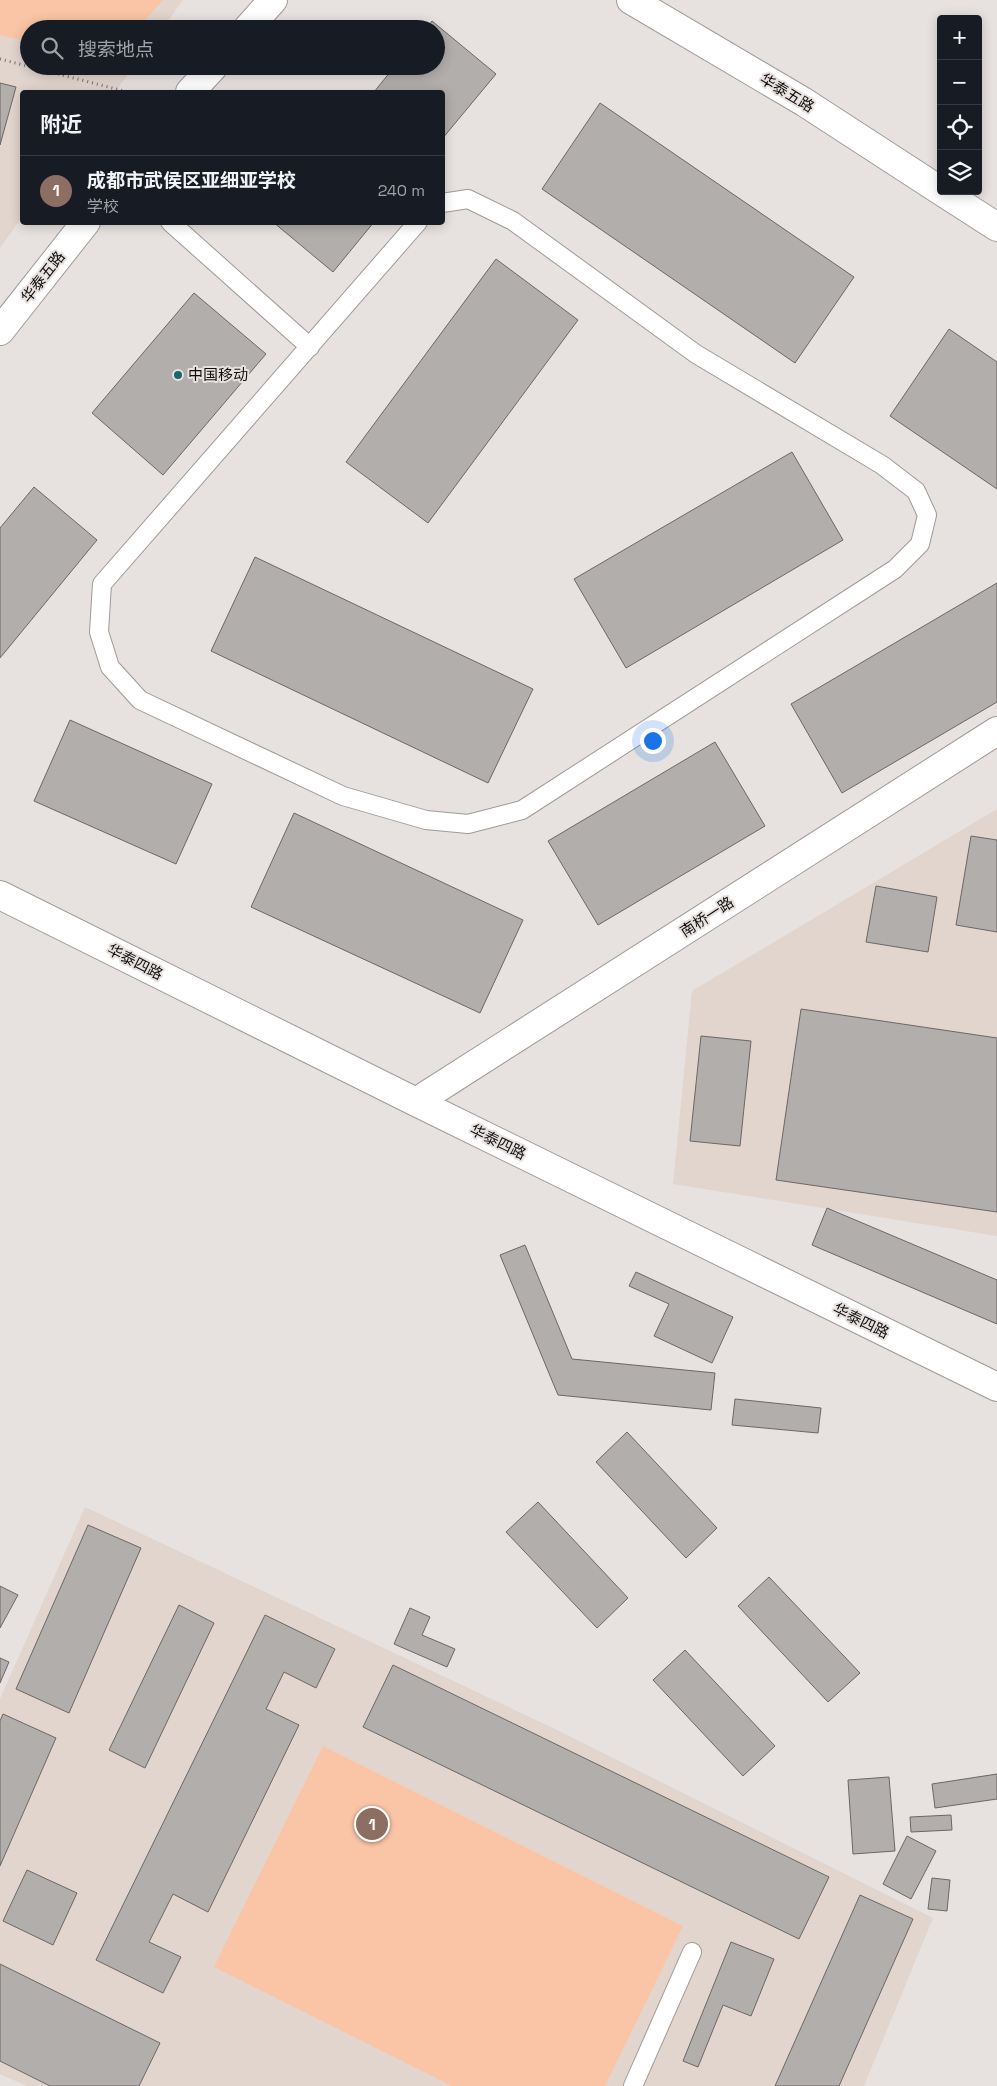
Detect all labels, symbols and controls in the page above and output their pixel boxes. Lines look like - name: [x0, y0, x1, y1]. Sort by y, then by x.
- map controls: [937, 15, 982, 195]
- button: +: [937, 15, 982, 60]
- search box: [20, 20, 445, 75]
- icon: search: [38, 34, 66, 62]
- text: 搜索地点: [78, 37, 154, 62]
- button: −: [937, 60, 982, 105]
- street label: 华泰五路: [757, 69, 818, 116]
- button: locate: [937, 105, 982, 150]
- text: 附近: [40, 111, 82, 138]
- button: layers: [937, 150, 982, 195]
- text: 成都市武侯区亚细亚学校: [87, 168, 296, 193]
- text: 1: [52, 180, 60, 201]
- text: 240 m: [378, 180, 425, 201]
- text: 学校: [87, 196, 119, 217]
- street label: 华泰五路: [17, 247, 69, 306]
- place label: 中国移动: [188, 365, 248, 384]
- marker: 中国移动: [172, 369, 184, 381]
- your location: [640, 728, 666, 754]
- street label: 南桥一路: [676, 892, 737, 941]
- street label: 华泰四路: [104, 939, 166, 984]
- street label: 华泰四路: [467, 1120, 529, 1163]
- street label: 华泰四路: [830, 1299, 892, 1342]
- pin: 1: [356, 1805, 388, 1843]

